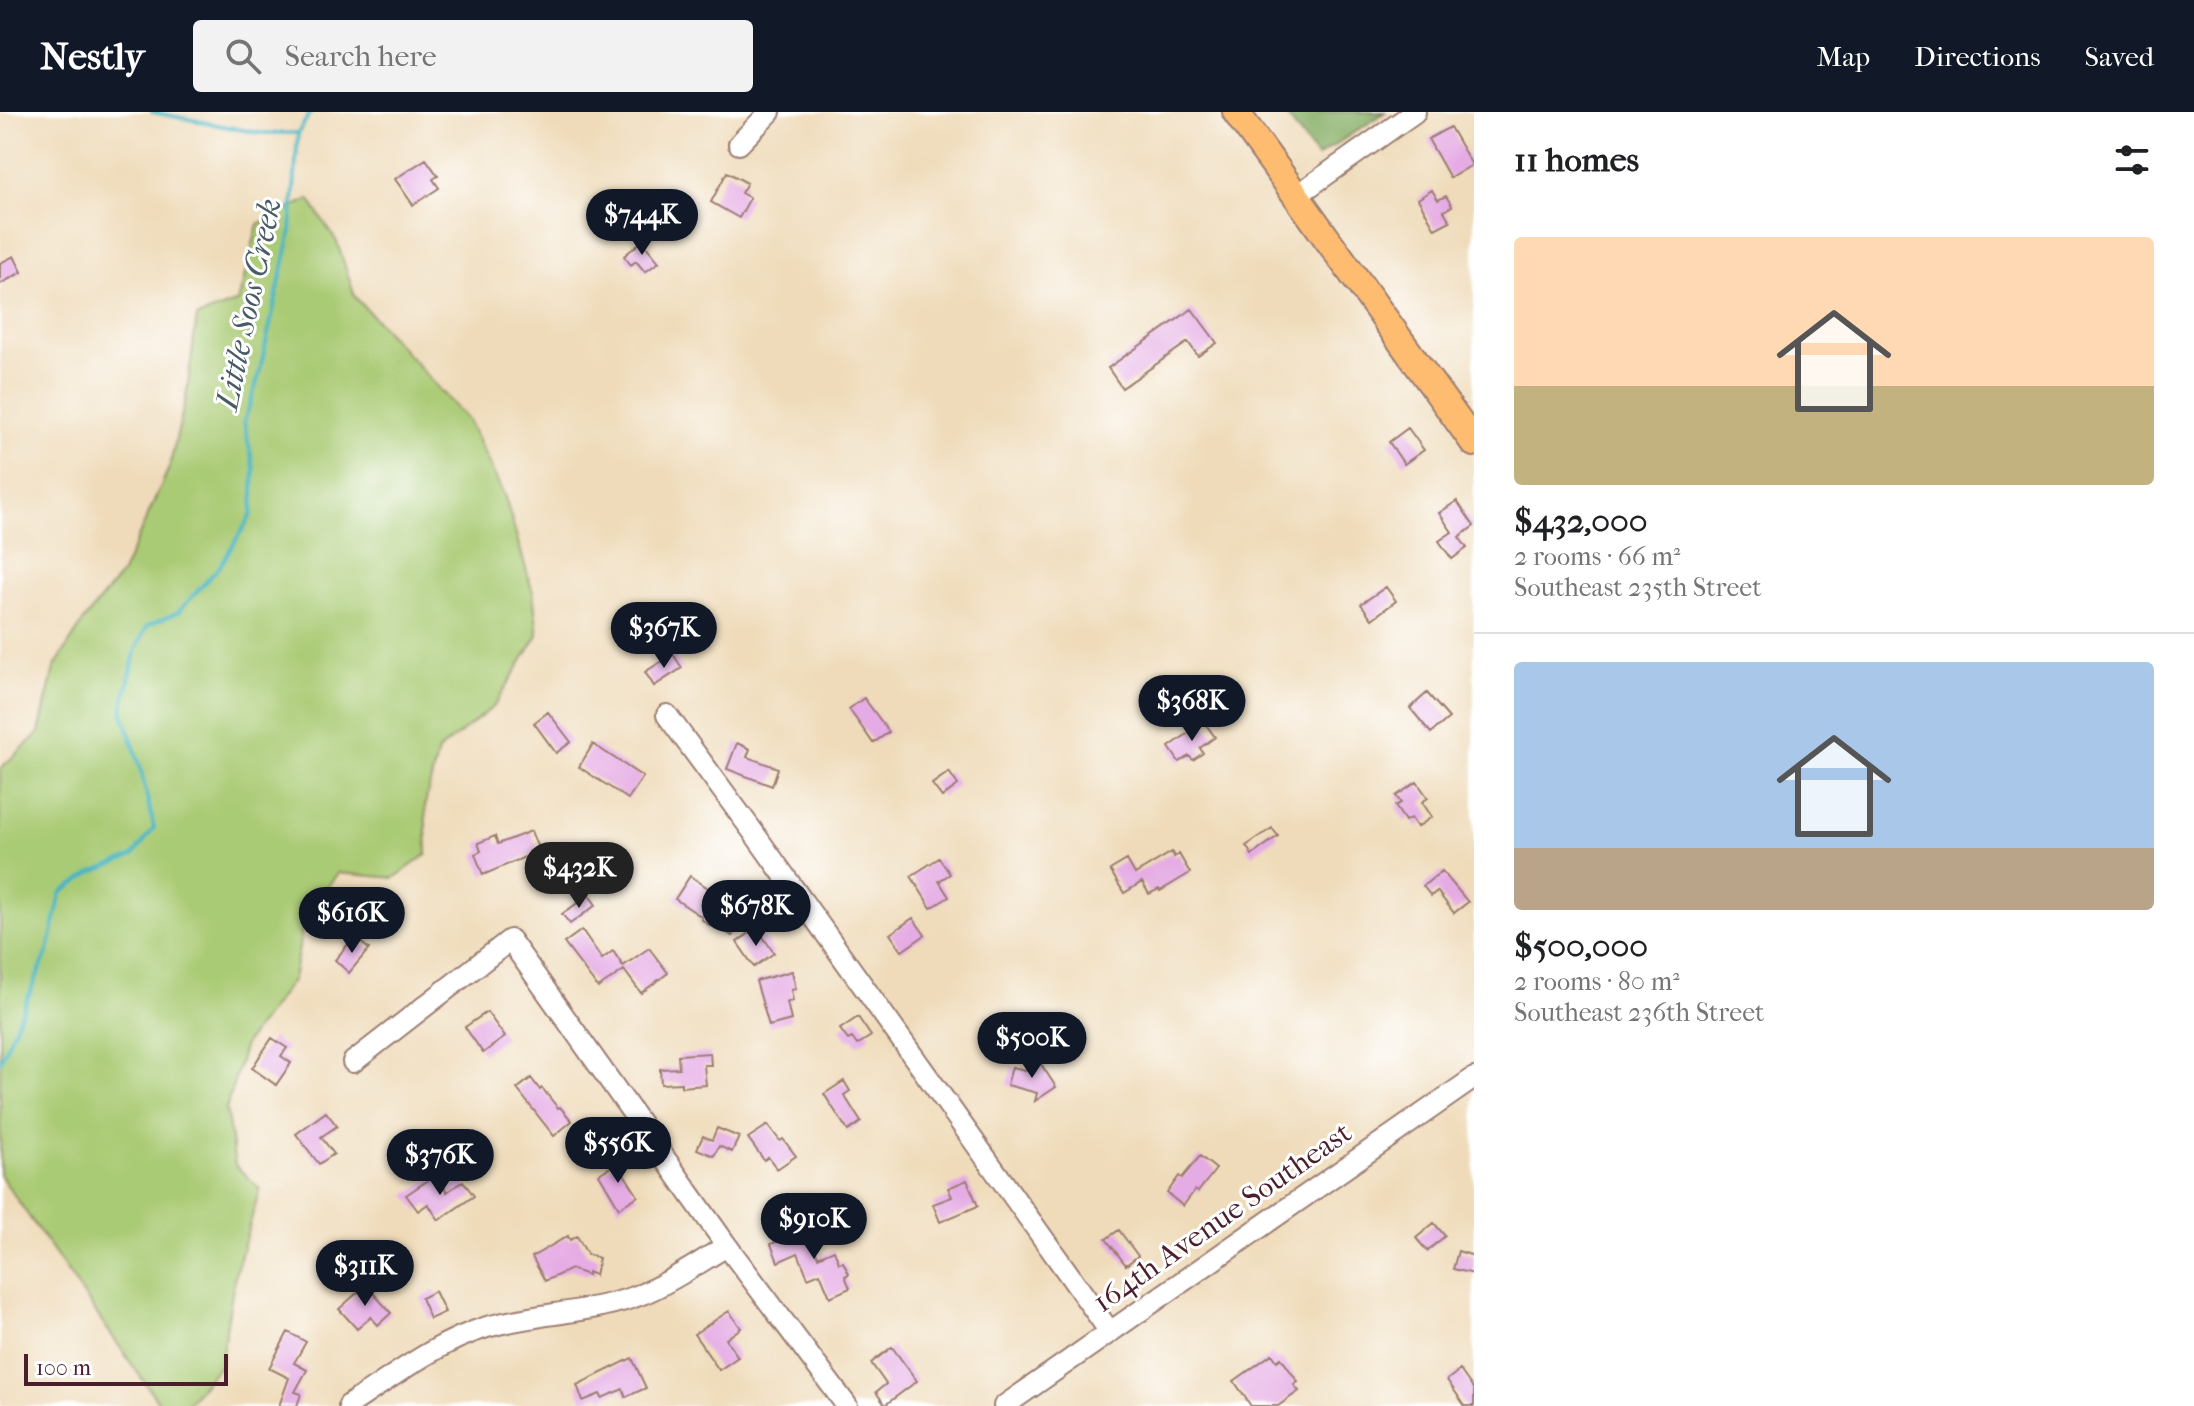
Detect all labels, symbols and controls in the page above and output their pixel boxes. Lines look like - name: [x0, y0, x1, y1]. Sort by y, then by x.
- search box: [193, 20, 753, 92]
- text: Nestly: [40, 34, 145, 79]
- icon: search: [221, 34, 265, 78]
- text: Search here: [285, 39, 437, 74]
- text: Map: [1817, 40, 1870, 73]
- text: Directions: [1914, 40, 2041, 73]
- text: Saved: [2085, 40, 2154, 73]
- icon: filters: [2110, 138, 2154, 182]
- text: 11 homes: [1514, 140, 1639, 180]
- pin: $744K: [586, 189, 698, 257]
- water label: Little Soos Creek: [208, 195, 289, 415]
- text: $744K: [604, 199, 680, 230]
- icon: home: [1762, 289, 1906, 433]
- text: $432,000: [1514, 501, 1648, 541]
- text: 2 rooms · 66 m²: [1514, 541, 1680, 572]
- text: Southeast 235th Street: [1514, 572, 1761, 603]
- pin: $367K: [608, 602, 720, 670]
- text: $367K: [629, 612, 699, 643]
- pin: $368K: [1136, 675, 1248, 743]
- text: $368K: [1156, 685, 1228, 716]
- icon: home: [1762, 714, 1906, 858]
- pin: $432K: [523, 842, 635, 910]
- text: $432K: [543, 852, 615, 883]
- pin: $678K: [700, 880, 812, 948]
- pin: $616K: [296, 887, 408, 955]
- text: $678K: [720, 890, 792, 921]
- text: $616K: [317, 897, 387, 928]
- text: $500,000: [1514, 926, 1648, 966]
- text: 2 rooms · 80 m²: [1514, 966, 1680, 997]
- text: Southeast 236th Street: [1514, 997, 1764, 1028]
- pin: $500K: [976, 1012, 1088, 1080]
- text: $500K: [995, 1022, 1069, 1053]
- street label: 164th Avenue Southeast: [1087, 1115, 1358, 1320]
- pin: $556K: [562, 1117, 674, 1185]
- text: $556K: [583, 1127, 653, 1158]
- pin: $376K: [384, 1129, 496, 1197]
- text: $376K: [405, 1139, 475, 1170]
- pin: $910K: [758, 1193, 870, 1261]
- text: $910K: [779, 1203, 849, 1234]
- pin: $311K: [309, 1240, 421, 1308]
- text: $311K: [334, 1250, 396, 1281]
- scale bar: [24, 1350, 228, 1386]
- text: 100 m: [36, 1355, 91, 1381]

